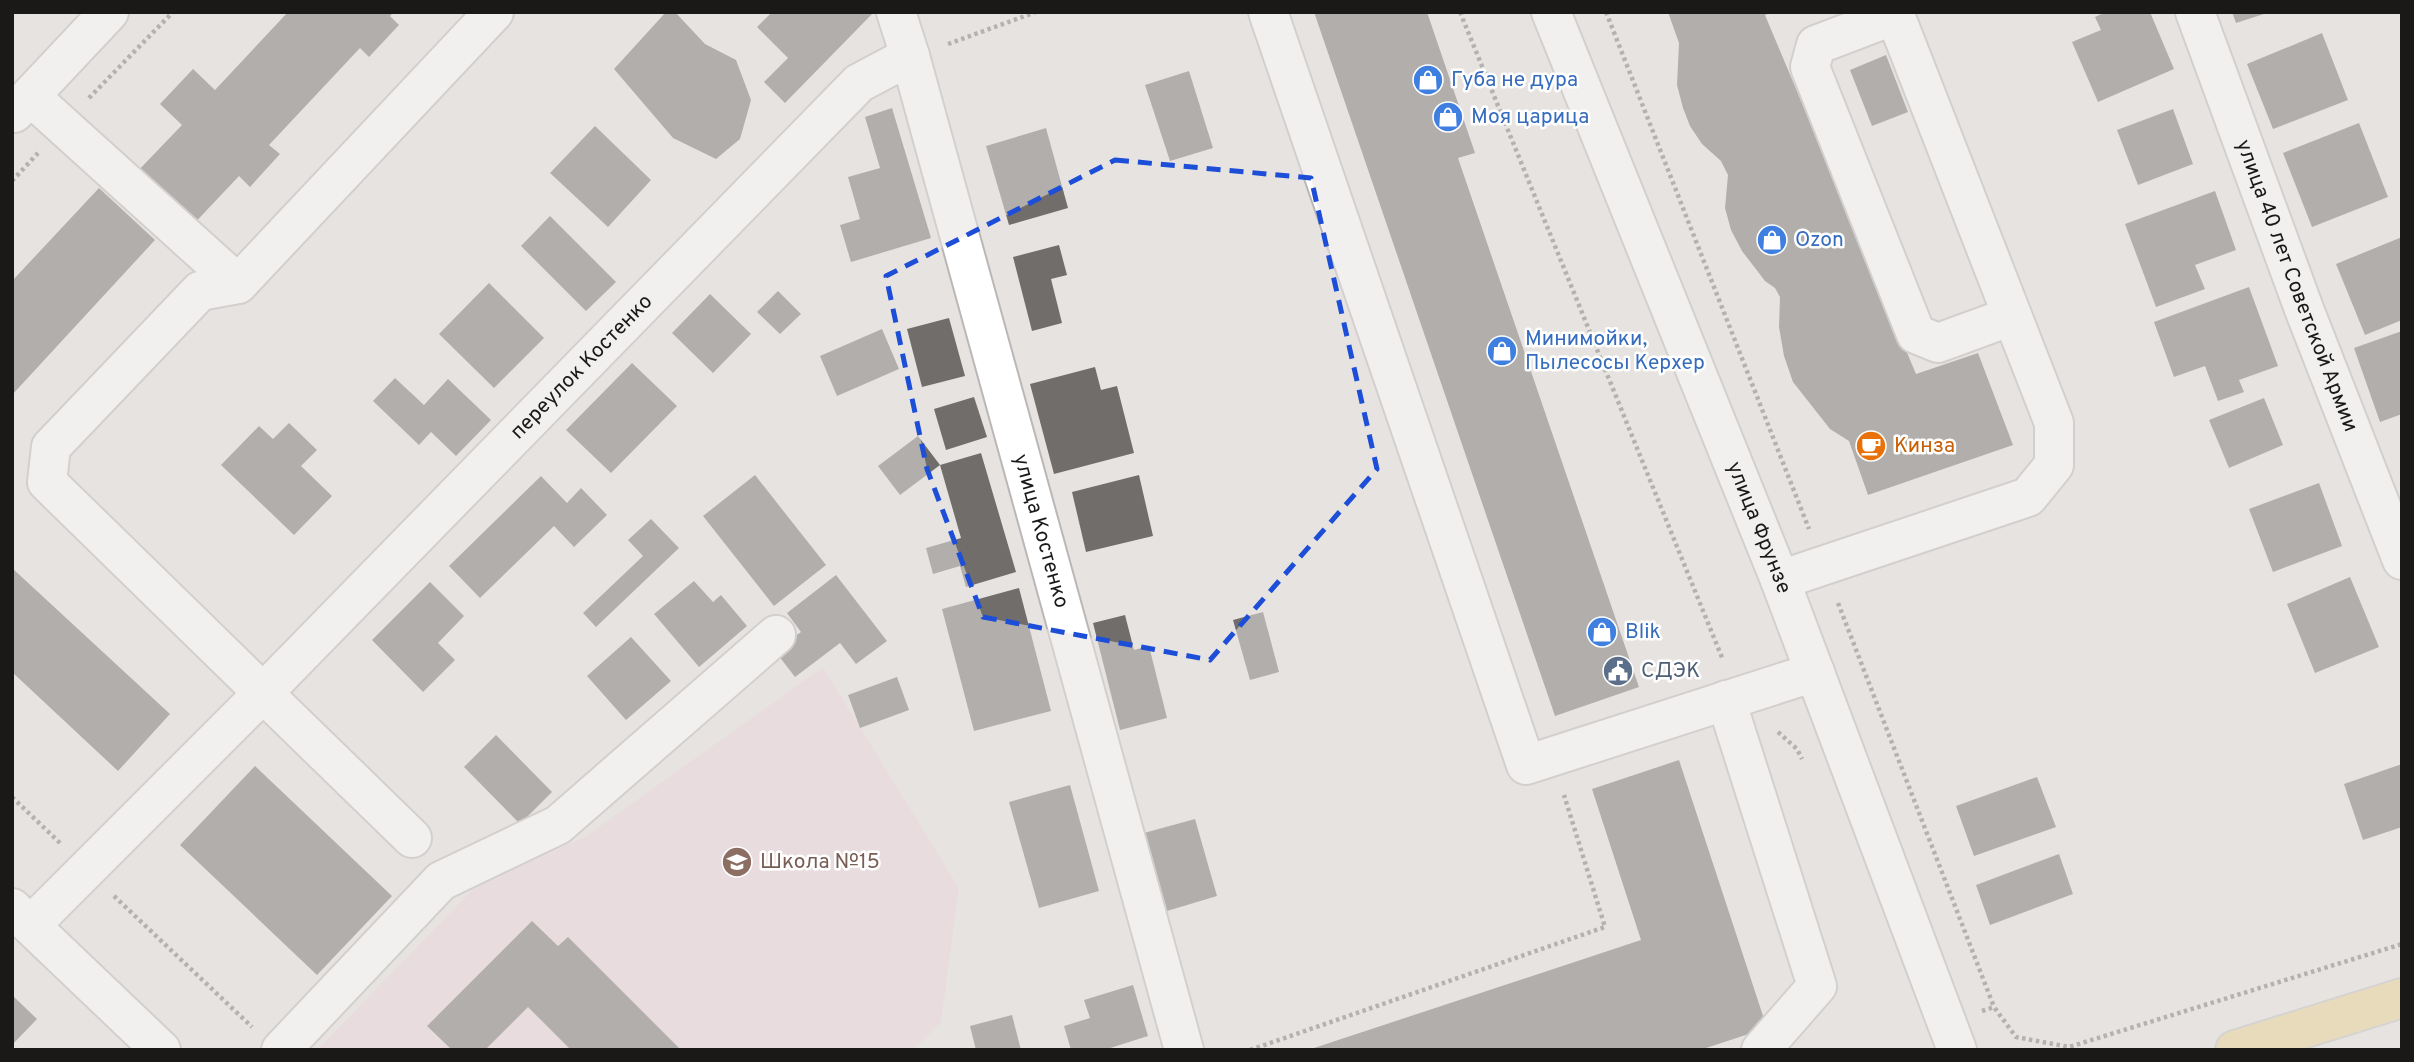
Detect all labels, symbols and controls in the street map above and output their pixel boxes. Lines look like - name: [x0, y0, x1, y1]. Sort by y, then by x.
- shop icon: Губа не дура: [1411, 63, 1445, 97]
- place label: Губа не дура: [1451, 67, 1578, 94]
- shop icon: Моя царица: [1431, 100, 1465, 134]
- place label: Моя царица: [1471, 104, 1589, 131]
- street label: улица 40 лет Советской Армии: [2230, 136, 2364, 436]
- shop icon: Ozon: [1755, 223, 1789, 257]
- place label: Ozon: [1795, 227, 1844, 254]
- street label: переулок Костенко: [505, 289, 659, 445]
- place label: Минимойки, Пылесосы Керхер: [1525, 326, 1705, 377]
- shop icon: Минимойки, Пылесосы Керхер: [1485, 334, 1519, 368]
- cafe icon: Кинза: [1854, 429, 1888, 463]
- place label: Кинза: [1894, 433, 1955, 460]
- street label: улица Костенко: [1007, 451, 1075, 611]
- street label: улица Фрунзе: [1720, 458, 1797, 597]
- shop icon: Blik: [1585, 615, 1619, 649]
- place label: Blik: [1625, 619, 1661, 646]
- public building icon: СДЭК: [1601, 654, 1635, 688]
- place label: СДЭК: [1641, 658, 1700, 685]
- school or university icon: Школа №15: [720, 845, 754, 879]
- place label: Школа №15: [760, 849, 880, 876]

